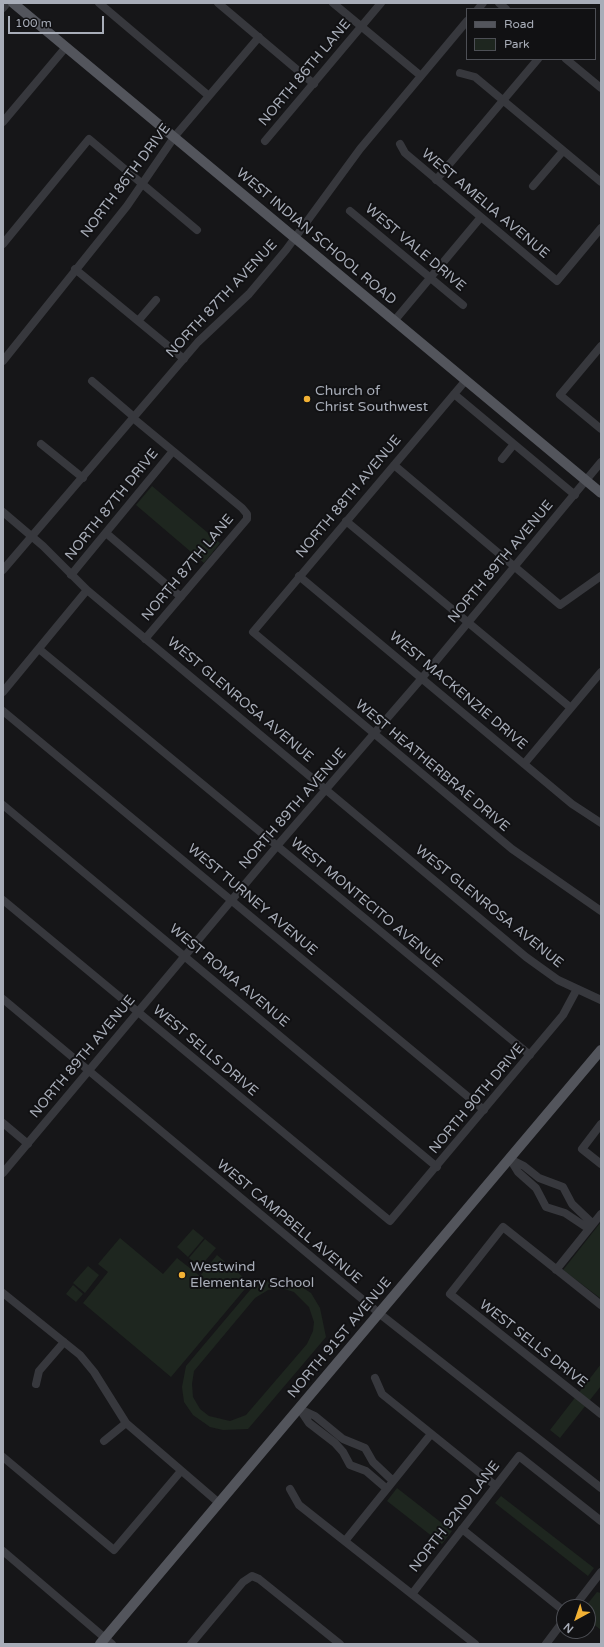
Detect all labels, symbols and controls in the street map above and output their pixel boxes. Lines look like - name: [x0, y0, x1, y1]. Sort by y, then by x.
- scale bar: [10, 8, 106, 34]
- legend: [466, 8, 596, 60]
- text: 100 m: [15, 16, 52, 30]
- street label: NORTH 86TH LANE: [255, 16, 355, 130]
- text: Road: [504, 17, 534, 31]
- text: Park: [504, 37, 530, 51]
- street label: NORTH 86TH DRIVE: [78, 121, 174, 241]
- street label: WEST AMELIA AVENUE: [418, 146, 552, 262]
- street label: WEST INDIAN SCHOOL ROAD: [233, 165, 399, 309]
- street label: WEST VALE DRIVE: [361, 201, 469, 295]
- street label: NORTH 87TH AVENUE: [163, 237, 281, 361]
- place label: Church of Christ Southwest: [315, 383, 428, 416]
- marker: Church of Christ Southwest: [302, 394, 312, 404]
- street label: NORTH 88TH AVENUE: [293, 432, 405, 562]
- street label: NORTH 87TH DRIVE: [62, 446, 162, 564]
- street label: NORTH 89TH AVENUE: [445, 497, 557, 627]
- street label: NORTH 87TH LANE: [138, 511, 238, 625]
- street label: WEST MACKENZIE DRIVE: [386, 628, 530, 754]
- street label: WEST GLENROSA AVENUE: [164, 634, 316, 766]
- street label: WEST HEATHERBRAE DRIVE: [351, 696, 513, 836]
- street label: NORTH 89TH AVENUE: [236, 745, 350, 873]
- street label: WEST MONTECITO AVENUE: [287, 835, 445, 971]
- street label: WEST TURNEY AVENUE: [184, 841, 320, 959]
- street label: WEST GLENROSA AVENUE: [412, 842, 566, 972]
- street label: WEST ROMA AVENUE: [166, 921, 292, 1031]
- street label: NORTH 89TH AVENUE: [27, 992, 139, 1122]
- street label: WEST SELLS DRIVE: [149, 1002, 261, 1100]
- street label: NORTH 90TH DRIVE: [426, 1040, 528, 1158]
- street label: WEST CAMPBELL AVENUE: [213, 1156, 365, 1288]
- place label: Westwind Elementary School: [190, 1259, 314, 1292]
- marker: Westwind Elementary School: [177, 1270, 187, 1280]
- street label: NORTH 91ST AVENUE: [285, 1274, 395, 1402]
- street label: WEST SELLS DRIVE: [476, 1297, 590, 1391]
- street label: NORTH 92ND LANE: [406, 1458, 504, 1576]
- north arrow: [556, 1599, 596, 1639]
- text: N: [561, 1620, 576, 1636]

